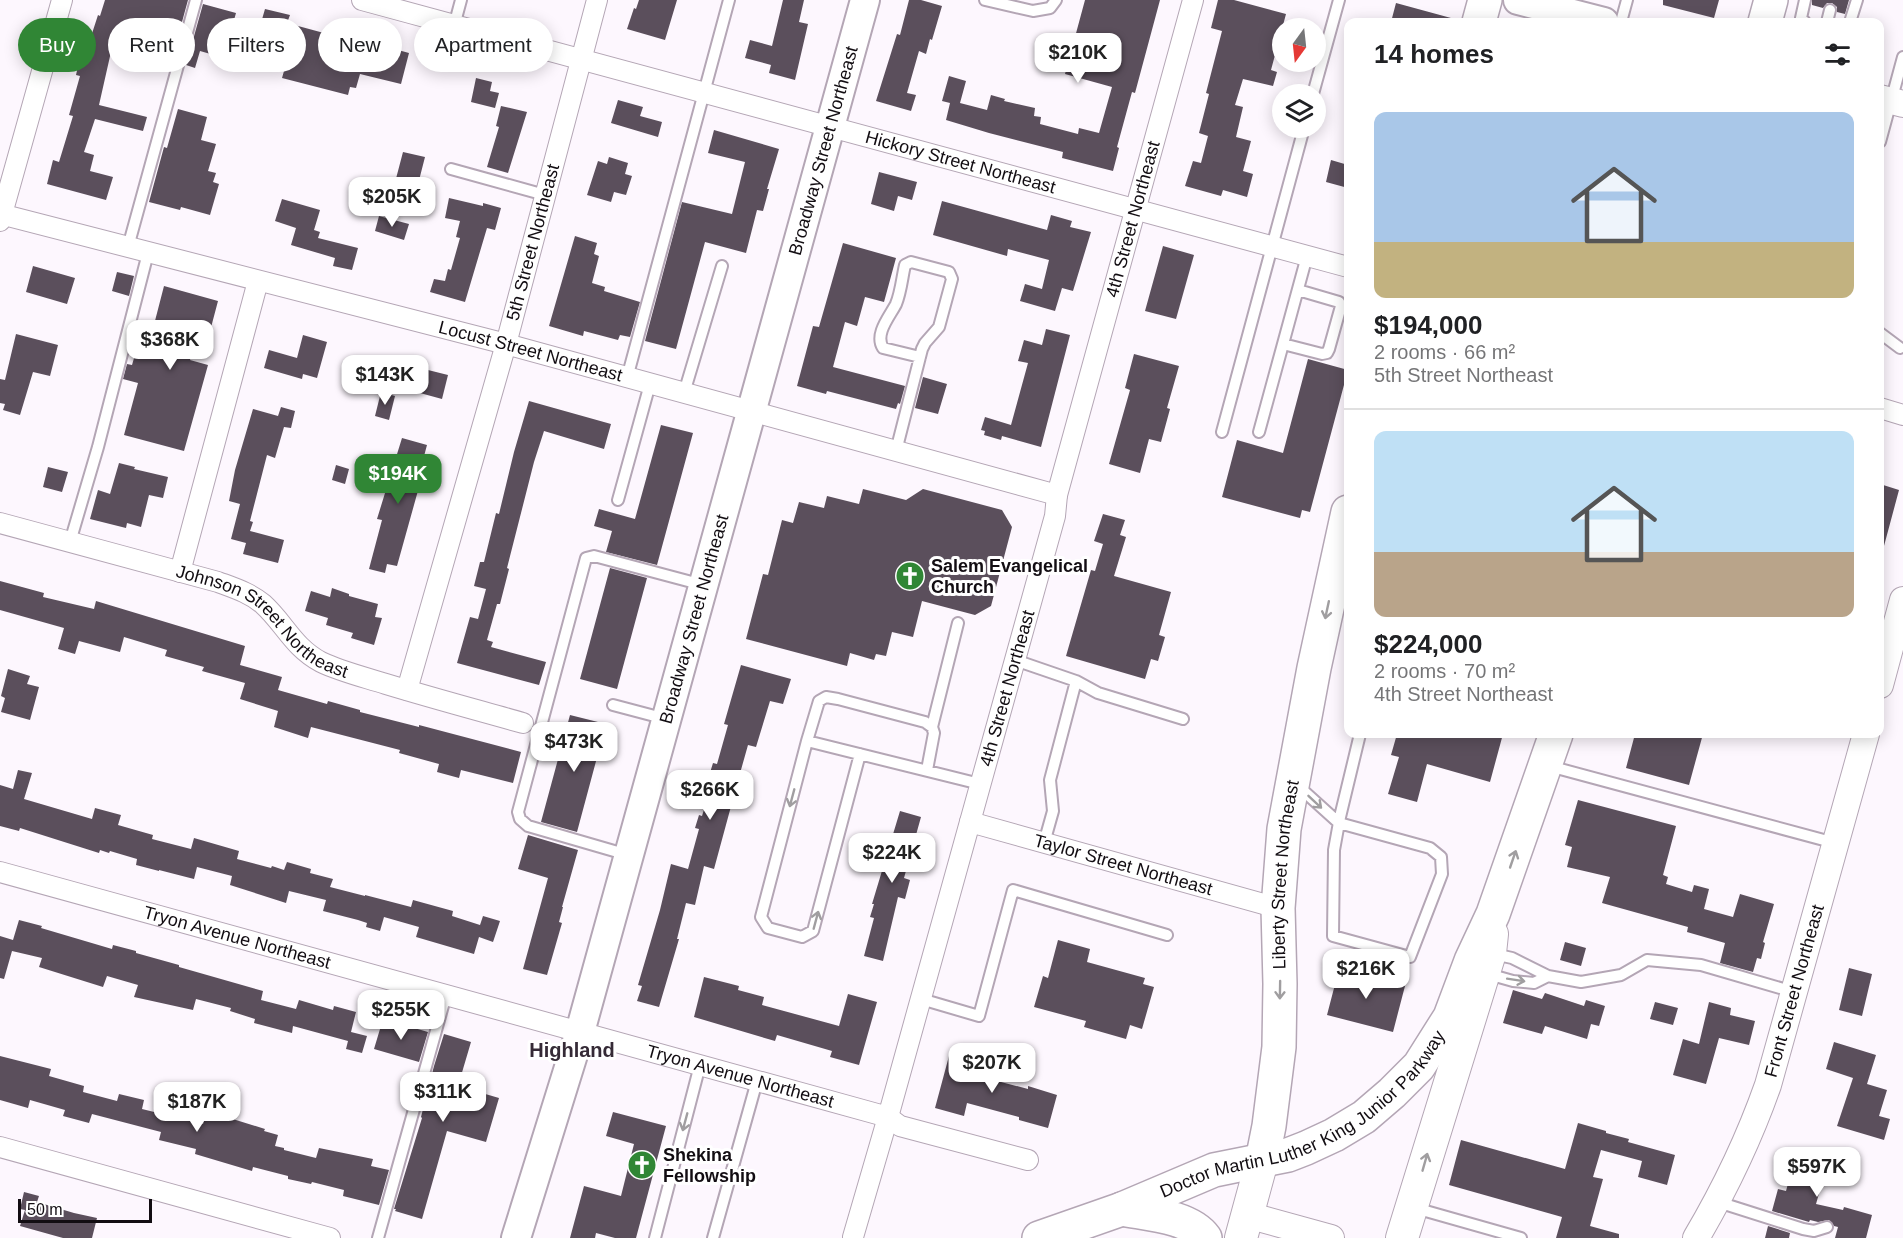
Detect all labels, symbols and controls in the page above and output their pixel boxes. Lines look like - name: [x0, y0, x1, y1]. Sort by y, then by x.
- chip: Buy: [18, 18, 96, 72]
- chip: Rent: [108, 18, 195, 72]
- chip: Filters: [207, 18, 306, 72]
- chip: New: [318, 18, 402, 72]
- chip: Apartment: [414, 18, 553, 72]
- north arrow: [1272, 18, 1326, 72]
- map controls: [1272, 18, 1326, 138]
- pin: $210K: [1036, 33, 1120, 84]
- icon: filters: [1821, 38, 1854, 71]
- text: 14 homes: [1374, 39, 1494, 69]
- text: $210K: [1049, 41, 1107, 63]
- street label: Broadway Street Northeast: [785, 44, 862, 258]
- button: layers: [1272, 84, 1326, 138]
- street label: Hickory Street Northeast: [863, 127, 1058, 197]
- street label: 4th Street Northeast: [1102, 139, 1164, 299]
- icon: home: [1560, 151, 1668, 259]
- street label: 5th Street Northeast: [503, 162, 563, 323]
- pin: $205K: [350, 177, 434, 228]
- text: $205K: [363, 185, 421, 207]
- text: $194,000: [1374, 310, 1482, 340]
- street label: Locust Street Northeast: [437, 317, 625, 385]
- pin: $368K: [128, 320, 212, 371]
- text: $368K: [141, 328, 199, 350]
- text: 2 rooms · 66 m²: [1374, 341, 1515, 363]
- pin: $143K: [343, 355, 427, 406]
- text: $143K: [356, 363, 414, 385]
- text: 5th Street Northeast: [1374, 364, 1553, 386]
- pin: $194K: [356, 454, 440, 505]
- text: $194K: [369, 462, 427, 484]
- icon: home: [1560, 470, 1668, 578]
- street label: Broadway Street Northeast: [656, 512, 732, 726]
- place label: Salem Evangelical Church: [931, 556, 1088, 597]
- church icon: Salem Evangelical Church: [894, 560, 926, 592]
- street label: Johnson Street Northeast: [174, 561, 351, 682]
- one-way arrow: [1321, 600, 1332, 620]
- street label: 4th Street Northeast: [976, 608, 1038, 769]
- text: $224,000: [1374, 629, 1482, 659]
- text: 2 rooms · 70 m²: [1374, 660, 1515, 682]
- text: 4th Street Northeast: [1374, 683, 1553, 705]
- pin: $473K: [532, 722, 616, 773]
- text: $473K: [545, 730, 603, 752]
- pin: $266K: [668, 770, 752, 821]
- text: $266K: [681, 778, 739, 800]
- street label: Liberty Street Northeast: [1268, 778, 1303, 970]
- one-way arrow: [786, 788, 797, 807]
- one-way arrow: [1308, 794, 1323, 809]
- street label: Taylor Street Northeast: [1032, 830, 1215, 899]
- pin: $224K: [850, 833, 934, 884]
- text: $224K: [863, 841, 921, 863]
- one-way arrow: [1508, 850, 1519, 869]
- street label: Tryon Avenue Northeast: [141, 902, 333, 973]
- street label: Front Street Northeast: [1761, 902, 1828, 1079]
- one-way arrow: [810, 911, 822, 930]
- pin: $216K: [1324, 949, 1408, 1000]
- text: $216K: [1337, 957, 1395, 979]
- one-way arrow: [1506, 975, 1526, 986]
- one-way arrow: [1274, 979, 1286, 999]
- pin: $255K: [359, 990, 443, 1041]
- text: $255K: [372, 998, 430, 1020]
- street label: Doctor Martin Luther King Junior Parkway: [1157, 1027, 1449, 1202]
- district label: Highland: [529, 1039, 615, 1061]
- street label: Tryon Avenue Northeast: [645, 1041, 836, 1112]
- pin: $207K: [950, 1043, 1034, 1094]
- text: $207K: [963, 1051, 1021, 1073]
- pin: $311K: [401, 1072, 485, 1123]
- text: $311K: [414, 1080, 472, 1102]
- pin: $187K: [155, 1082, 239, 1133]
- text: $187K: [168, 1090, 226, 1112]
- one-way arrow: [679, 1112, 691, 1131]
- place label: Shekina Fellowship: [663, 1145, 756, 1186]
- pin: $597K: [1775, 1147, 1859, 1198]
- church icon: Shekina Fellowship: [626, 1149, 658, 1181]
- one-way arrow: [1420, 1153, 1431, 1172]
- text: $597K: [1788, 1155, 1846, 1177]
- scale bar: [18, 1196, 152, 1224]
- text: 50 m: [27, 1201, 63, 1218]

